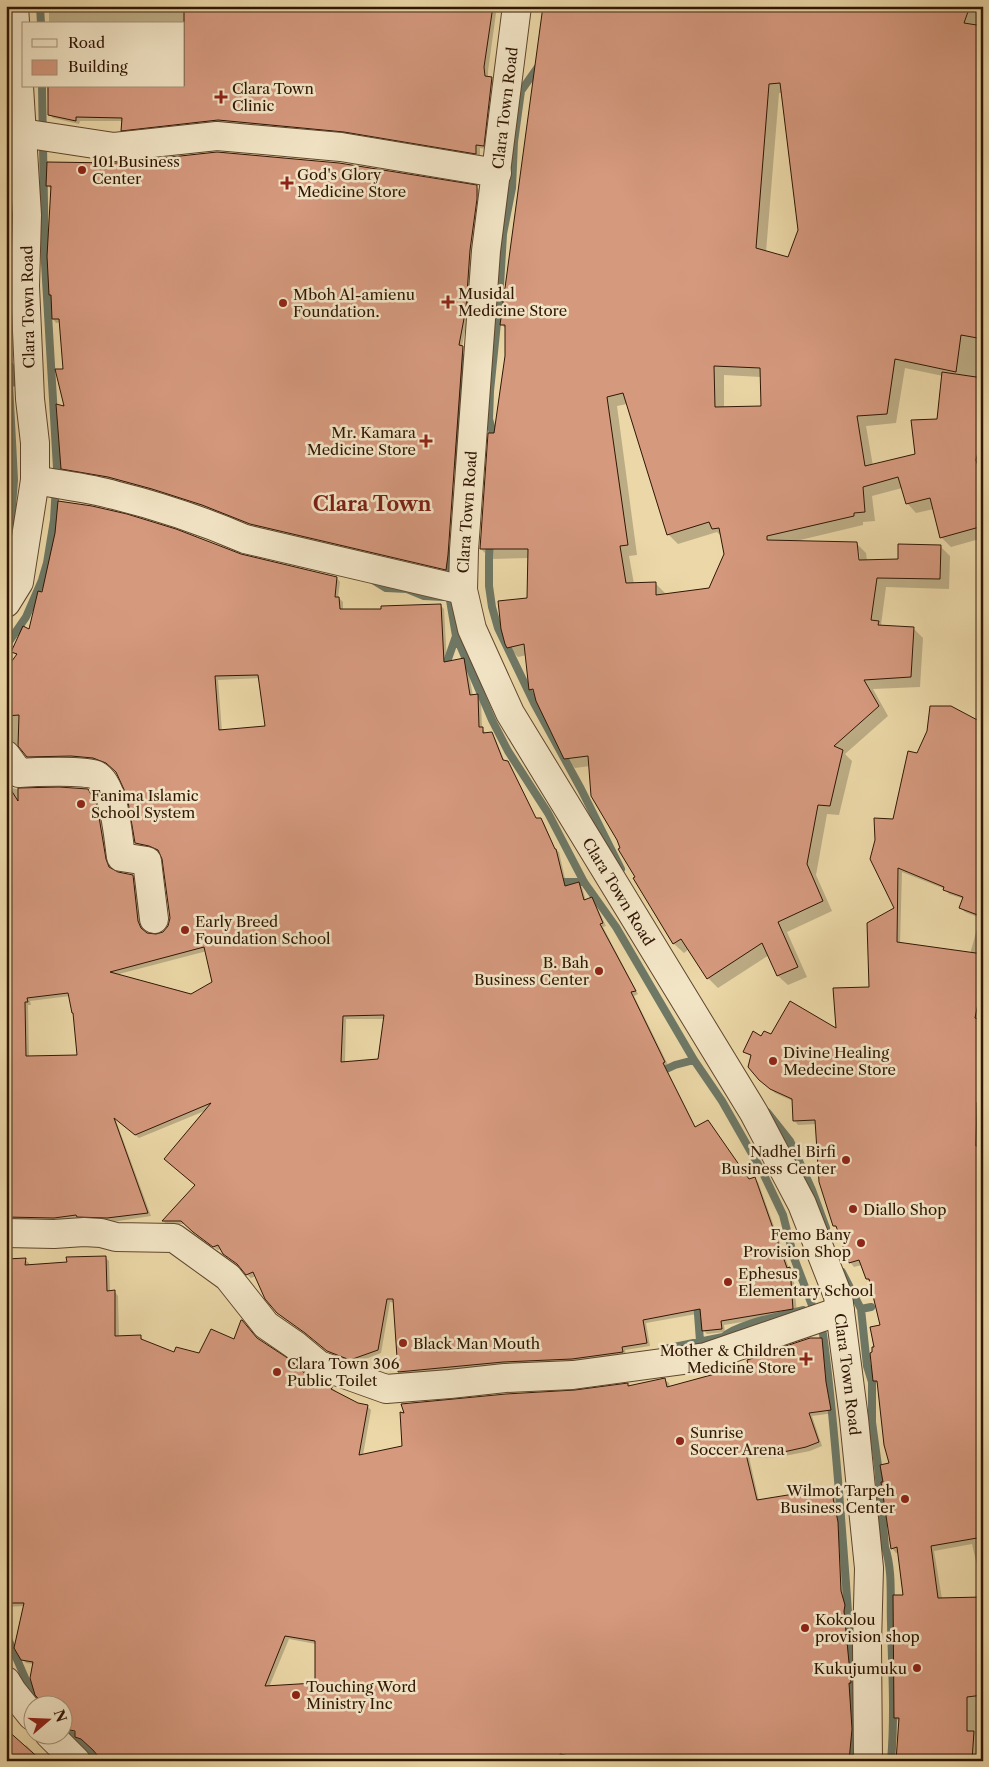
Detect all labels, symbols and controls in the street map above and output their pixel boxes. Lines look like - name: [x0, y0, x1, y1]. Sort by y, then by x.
- legend: [22, 22, 185, 88]
- text: Road: [68, 33, 105, 52]
- street label: Clara Town Road: [488, 46, 522, 170]
- text: Building: [68, 57, 128, 76]
- place label: Clara Town Clinic: [232, 79, 314, 115]
- marker: Clara Town Clinic: [214, 90, 228, 104]
- place label: 101 Business Center: [92, 152, 180, 188]
- marker: 101 Business Center: [76, 164, 88, 176]
- place label: God's Glory Medicine Store: [297, 165, 406, 201]
- marker: God's Glory Medicine Store: [281, 177, 293, 189]
- street label: Clara Town Road: [17, 245, 39, 369]
- place label: Musidal Medicine Store: [458, 284, 567, 320]
- place label: Mboh Al-amienu Foundation.: [293, 285, 415, 321]
- marker: Musidal Medicine Store: [442, 296, 454, 308]
- marker: Mboh Al-amienu Foundation.: [277, 297, 289, 309]
- place label: Mr. Kamara Medicine Store: [307, 423, 416, 459]
- marker: Mr. Kamara Medicine Store: [420, 435, 432, 447]
- street label: Clara Town Road: [453, 450, 481, 574]
- district label: Clara Town: [313, 492, 432, 516]
- place label: Fanima Islamic School System: [91, 786, 199, 822]
- marker: Fanima Islamic School System: [75, 798, 87, 810]
- street label: Clara Town Road: [579, 834, 659, 949]
- place label: Early Breed Foundation School: [195, 912, 331, 948]
- marker: Early Breed Foundation School: [179, 924, 191, 936]
- place label: B. Bah Business Center: [474, 953, 590, 989]
- marker: B. Bah Business Center: [593, 965, 605, 977]
- place label: Divine Healing Medecine Store: [783, 1043, 896, 1079]
- marker: Divine Healing Medecine Store: [767, 1055, 779, 1067]
- place label: Nadhel Birfi Business Center: [721, 1142, 837, 1178]
- marker: Nadhel Birfi Business Center: [840, 1154, 852, 1166]
- place label: Diallo Shop: [863, 1200, 947, 1219]
- marker: Diallo Shop: [847, 1203, 859, 1215]
- place label: Femo Bany Provision Shop: [743, 1225, 852, 1261]
- marker: Femo Bany Provision Shop: [855, 1237, 867, 1249]
- place label: Ephesus Elementary School: [738, 1264, 874, 1300]
- marker: Ephesus Elementary School: [722, 1276, 734, 1288]
- street label: Clara Town Road: [831, 1312, 865, 1436]
- place label: Black Man Mouth: [413, 1334, 541, 1353]
- marker: Black Man Mouth: [397, 1337, 409, 1349]
- place label: Mother & Children Medicine Store: [660, 1341, 797, 1377]
- marker: Mother & Children Medicine Store: [800, 1353, 812, 1365]
- place label: Clara Town 306 Public Toilet: [287, 1354, 400, 1390]
- marker: Clara Town 306 Public Toilet: [271, 1366, 283, 1378]
- place label: Sunrise Soccer Arena: [690, 1423, 785, 1459]
- marker: Sunrise Soccer Arena: [674, 1435, 686, 1447]
- place label: Wilmot Tarpeh Business Center: [780, 1481, 896, 1517]
- marker: Wilmot Tarpeh Business Center: [899, 1493, 911, 1505]
- place label: Kokolou provision shop: [815, 1610, 920, 1646]
- marker: Kokolou provision shop: [799, 1622, 811, 1634]
- place label: Kukujumuku: [814, 1659, 907, 1678]
- marker: Kukujumuku: [911, 1662, 923, 1674]
- place label: Touching Word Ministry Inc: [306, 1677, 416, 1713]
- marker: Touching Word Ministry Inc: [290, 1689, 302, 1701]
- north arrow: [22, 1694, 72, 1744]
- text: N: [50, 1707, 71, 1724]

